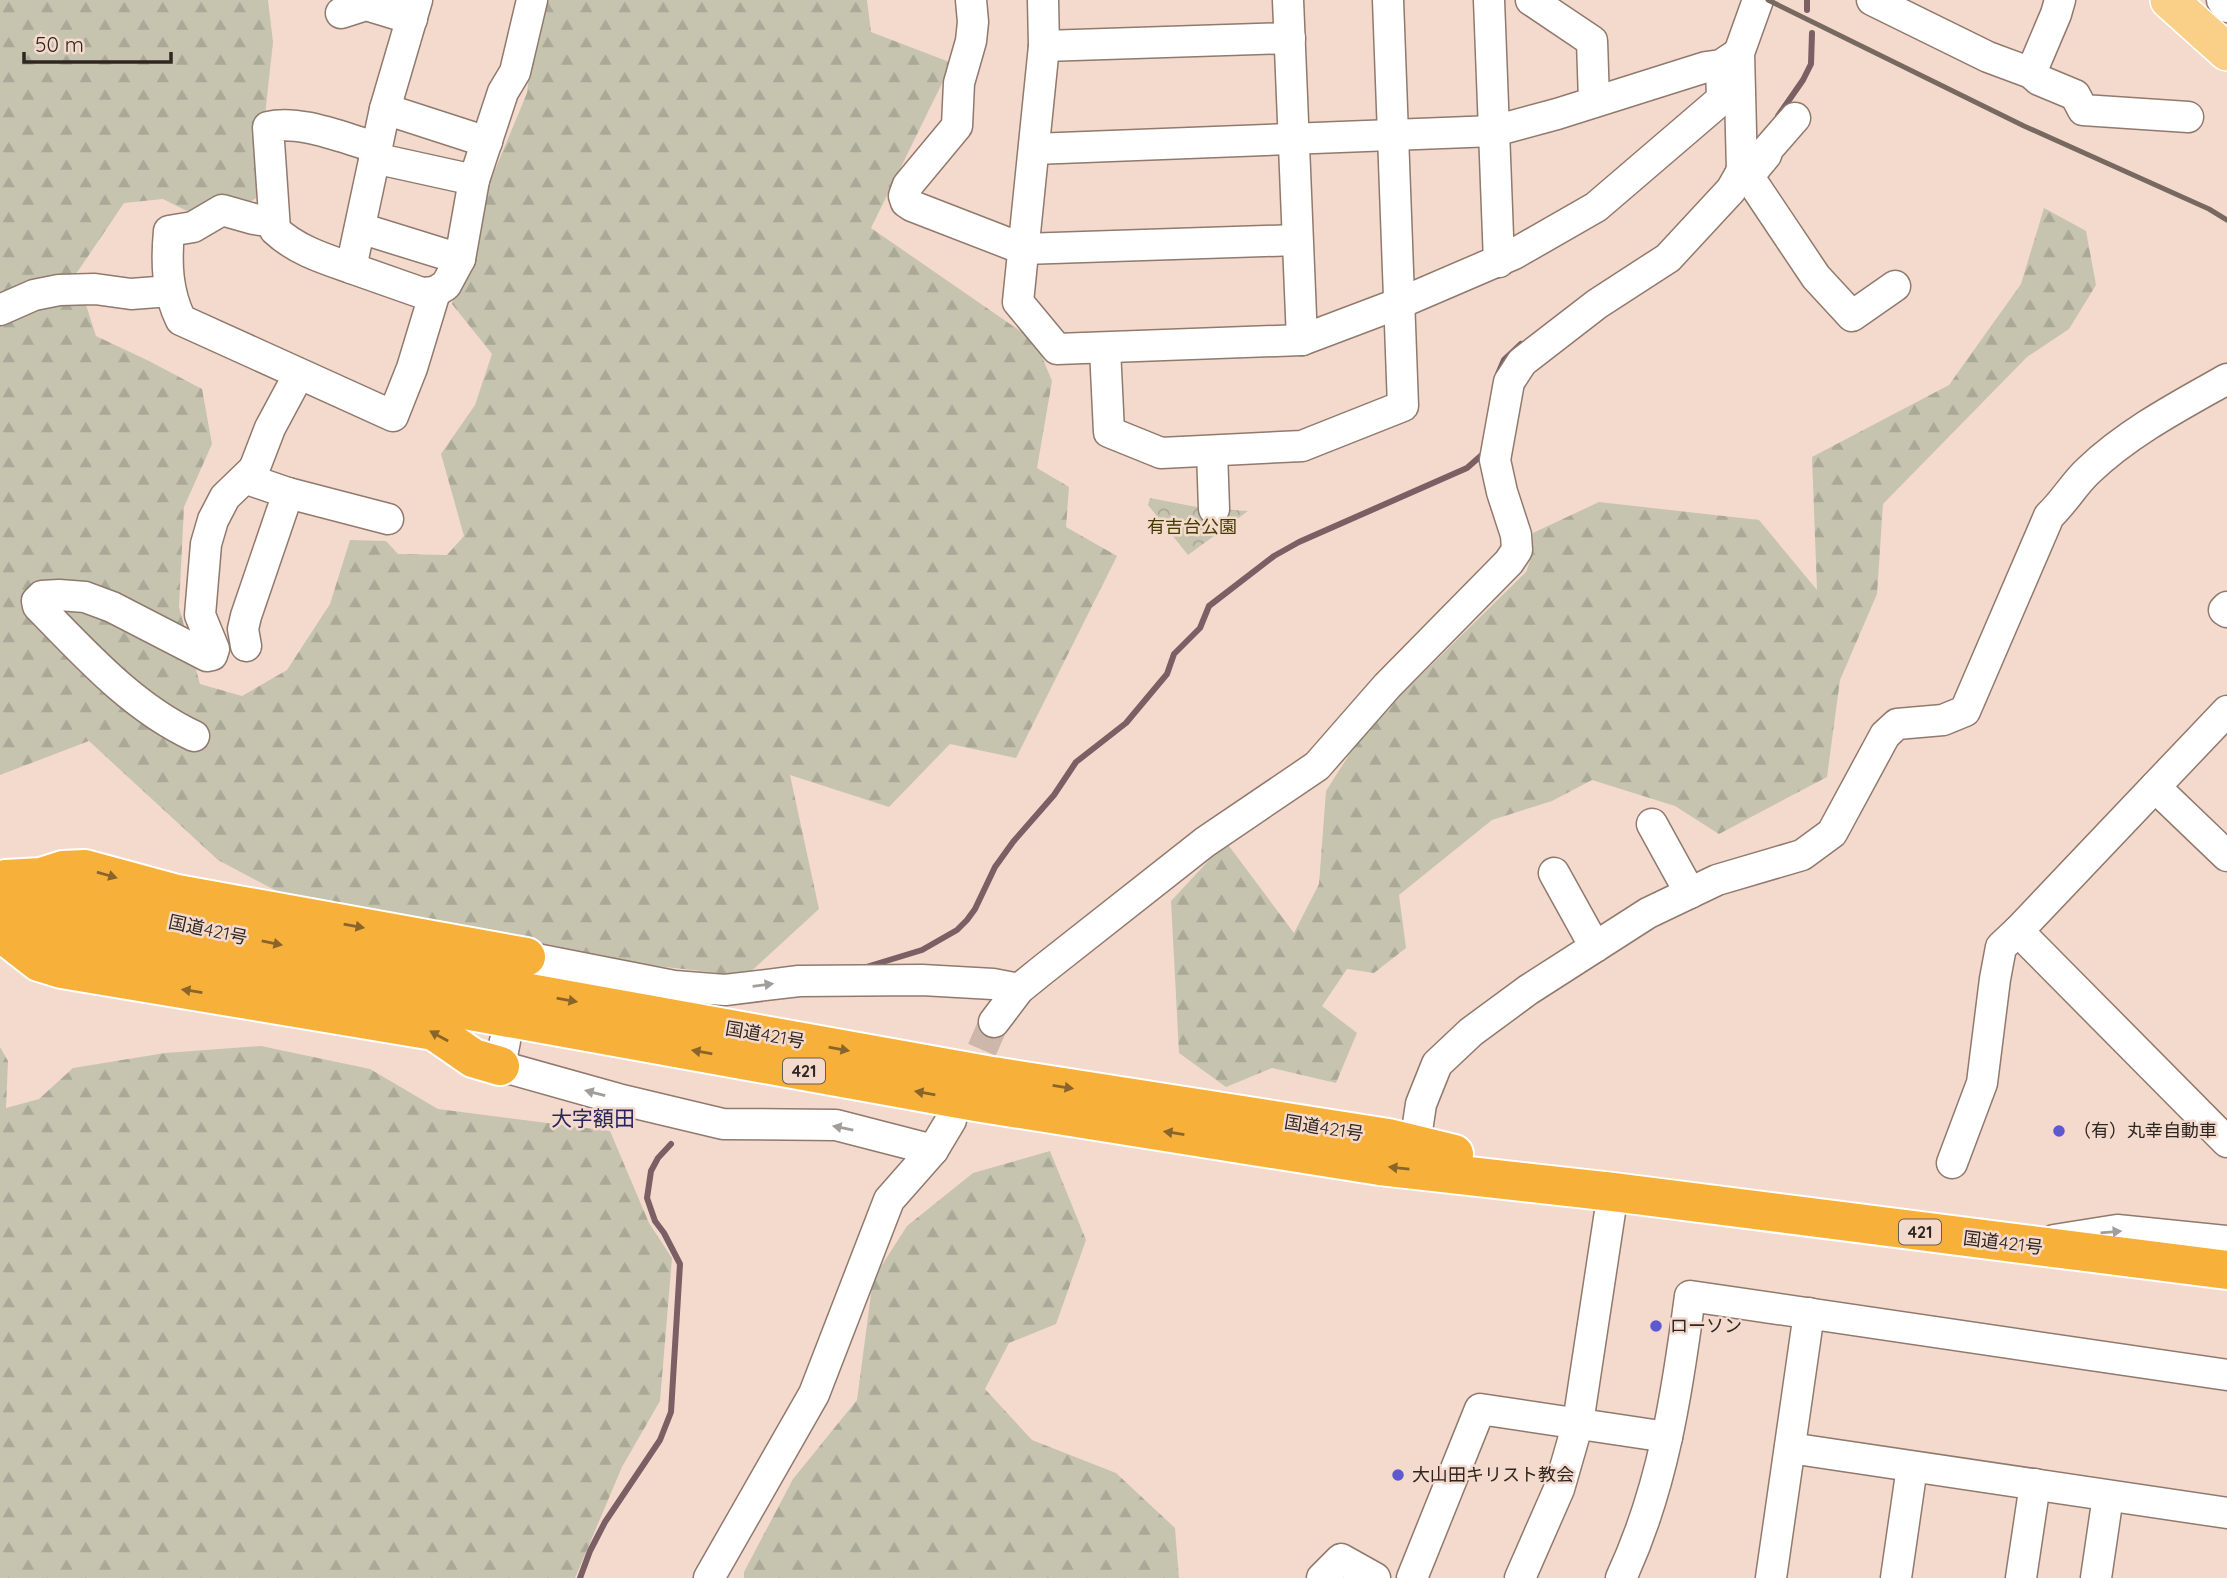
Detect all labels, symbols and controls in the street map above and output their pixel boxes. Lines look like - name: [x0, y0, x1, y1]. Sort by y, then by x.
- scale bar: [24, 21, 172, 65]
- text: 50 m: [35, 31, 84, 57]
- park label: 有吉台公園: [1147, 515, 1237, 538]
- one-way arrow: [97, 870, 119, 881]
- street label: 国道421号: [167, 910, 250, 949]
- one-way arrow: [343, 921, 365, 932]
- one-way arrow: [261, 938, 283, 949]
- one-way arrow: [752, 980, 774, 991]
- one-way arrow: [181, 985, 203, 996]
- one-way arrow: [556, 995, 578, 1006]
- street label: 国道421号: [724, 1016, 807, 1053]
- one-way arrow: [430, 1030, 449, 1042]
- one-way arrow: [828, 1043, 850, 1054]
- one-way arrow: [690, 1047, 712, 1058]
- road number: 421: [783, 1058, 825, 1084]
- one-way arrow: [1053, 1082, 1075, 1093]
- one-way arrow: [584, 1087, 605, 1097]
- one-way arrow: [914, 1087, 936, 1098]
- district label: 大字額田: [551, 1105, 635, 1131]
- street label: 国道421号: [1283, 1110, 1365, 1145]
- place label: （有）丸幸自動車: [2073, 1119, 2217, 1142]
- one-way arrow: [832, 1122, 854, 1133]
- marker: （有）丸幸自動車: [2051, 1123, 2067, 1139]
- one-way arrow: [1163, 1127, 1185, 1138]
- one-way arrow: [1388, 1162, 1410, 1173]
- road number: 421: [1899, 1220, 1941, 1244]
- street label: 国道421号: [1962, 1226, 2044, 1259]
- one-way arrow: [2100, 1226, 2122, 1237]
- place label: ローソン: [1670, 1314, 1742, 1337]
- marker: ローソン: [1648, 1318, 1664, 1334]
- place label: 大山田キリスト教会: [1412, 1463, 1574, 1486]
- marker: 大山田キリスト教会: [1390, 1467, 1406, 1483]

